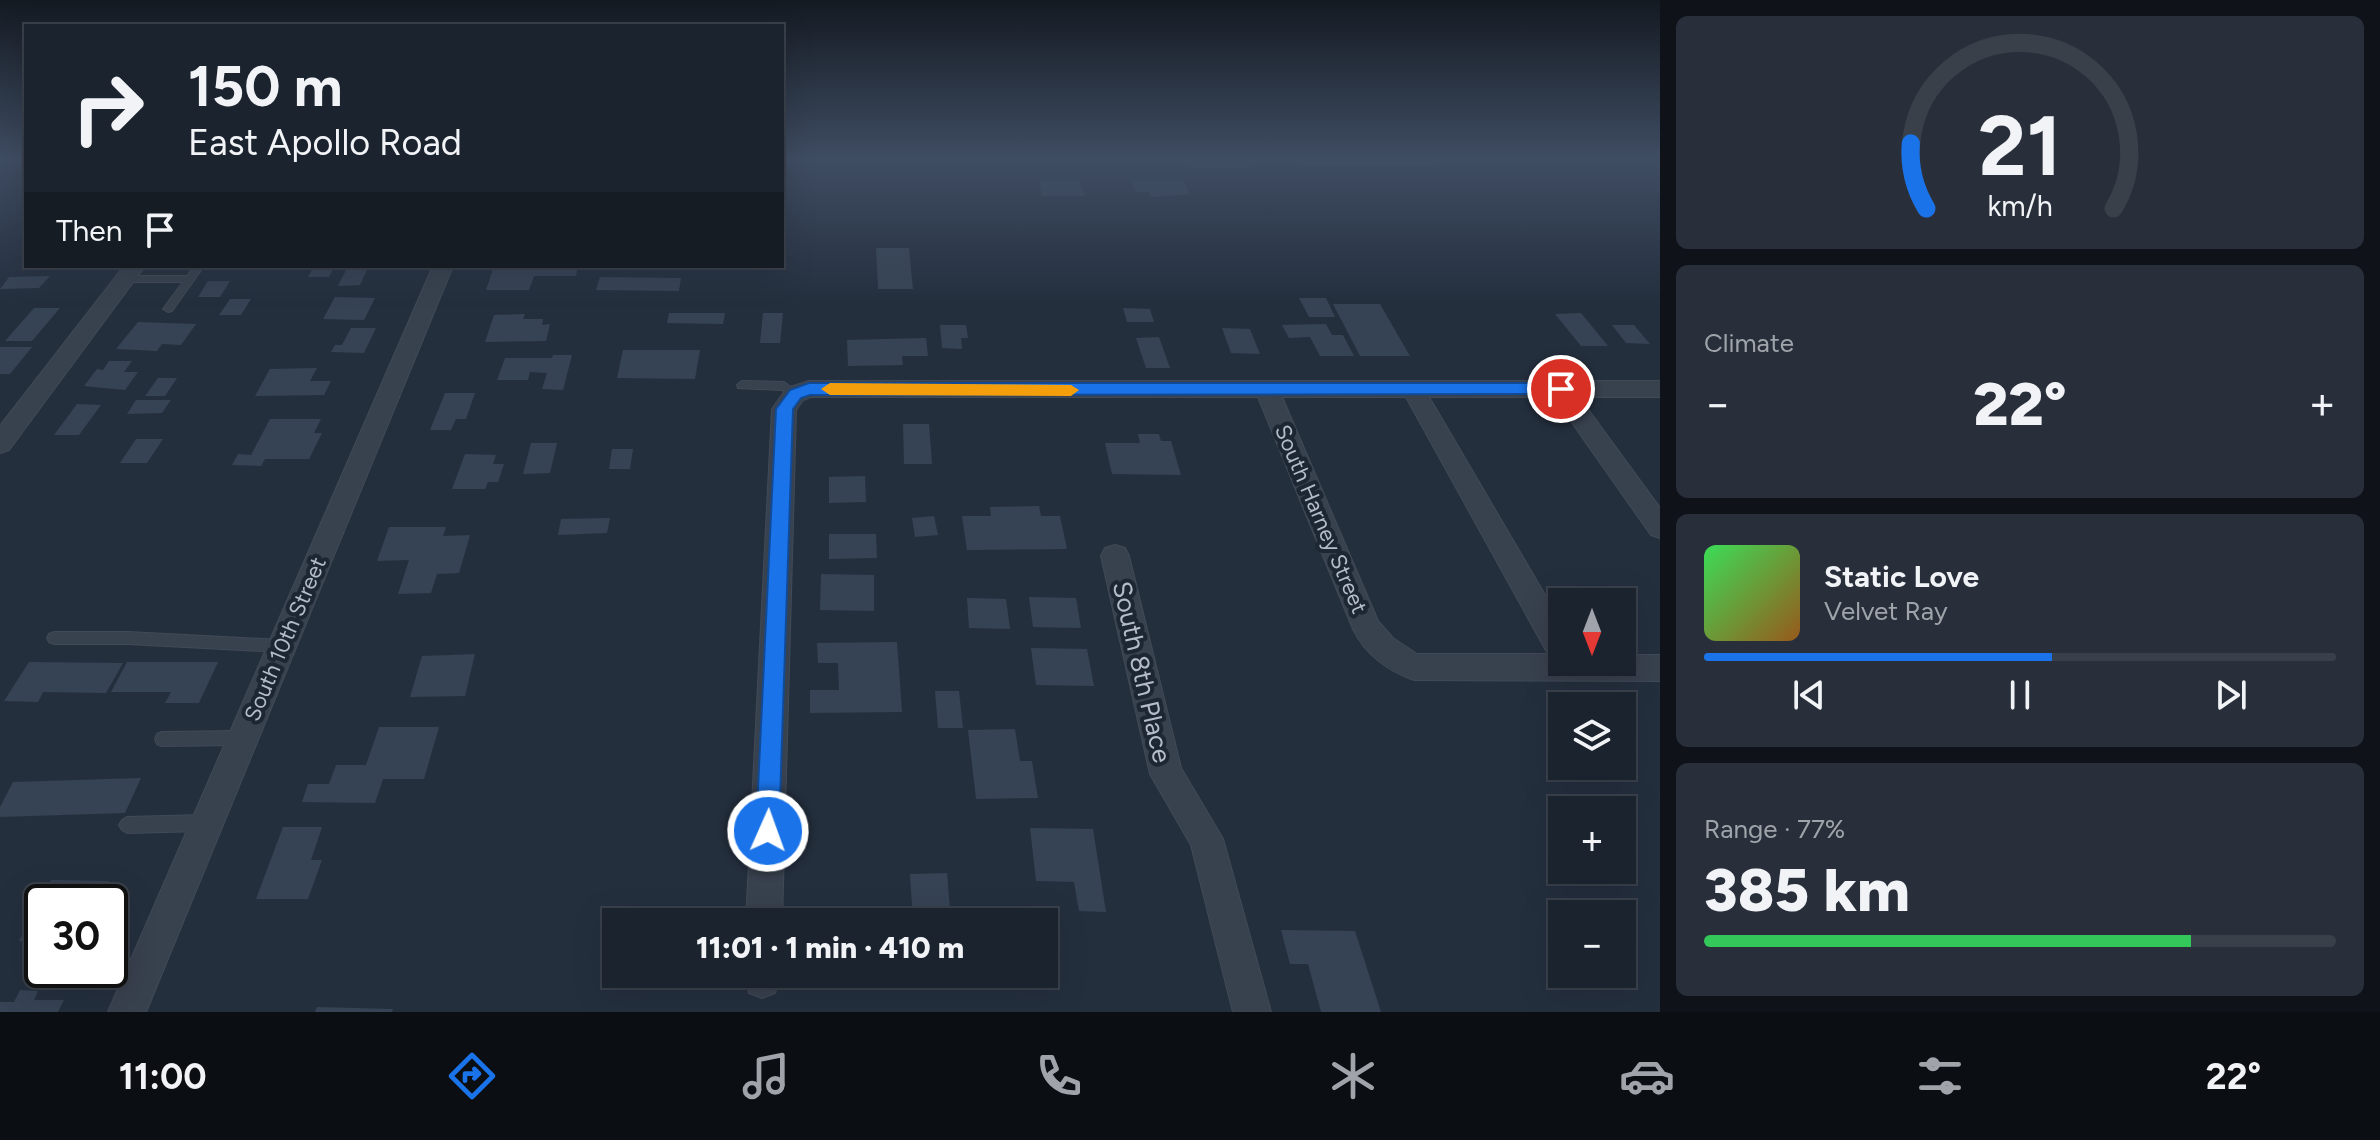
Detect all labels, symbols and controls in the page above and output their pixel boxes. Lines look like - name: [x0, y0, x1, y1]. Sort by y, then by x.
- text: 150 m: [188, 53, 343, 120]
- icon: right: [56, 56, 160, 160]
- text: 21: [1978, 95, 2062, 195]
- text: East Apollo Road: [188, 121, 462, 164]
- text: km/h: [1987, 189, 2053, 223]
- icon: arrive: [138, 208, 182, 252]
- text: Then: [56, 212, 122, 249]
- text: Climate: [1704, 327, 1794, 359]
- pin: [1527, 355, 1595, 423]
- icon: arrive: [1539, 367, 1583, 411]
- text: 22°: [1973, 368, 2067, 440]
- text: −: [1704, 377, 1731, 430]
- text: +: [2309, 377, 2336, 430]
- street label: South Harney Street: [1269, 421, 1373, 617]
- street label: South 10th Street: [238, 553, 332, 725]
- text: Static Love: [1824, 558, 1979, 595]
- street label: South 8th Place: [1106, 578, 1178, 766]
- north arrow: [1548, 588, 1636, 676]
- map controls: [1548, 588, 1636, 988]
- text: Velvet Ray: [1824, 595, 1948, 627]
- icon: previous: [1787, 673, 1831, 717]
- icon: pause: [1998, 673, 2042, 717]
- icon: next: [2209, 673, 2253, 717]
- button: layers: [1548, 692, 1636, 780]
- position arrow: [726, 789, 810, 873]
- button: +: [1548, 796, 1636, 884]
- text: Range · 77%: [1704, 813, 1845, 845]
- text: 385 km: [1704, 854, 1910, 926]
- speed limit sign: 30: [24, 884, 128, 988]
- button: −: [1548, 900, 1636, 988]
- text: 11:01 · 1 min · 410 m: [696, 929, 964, 966]
- icon: directions: [444, 1048, 500, 1104]
- icon: music: [738, 1048, 794, 1104]
- icon: phone: [1031, 1048, 1087, 1104]
- icon: climate: [1325, 1048, 1381, 1104]
- icon: car: [1619, 1048, 1675, 1104]
- icon: filters: [1912, 1048, 1968, 1104]
- text: 11:00: [119, 1055, 207, 1098]
- text: 22°: [2206, 1055, 2261, 1098]

